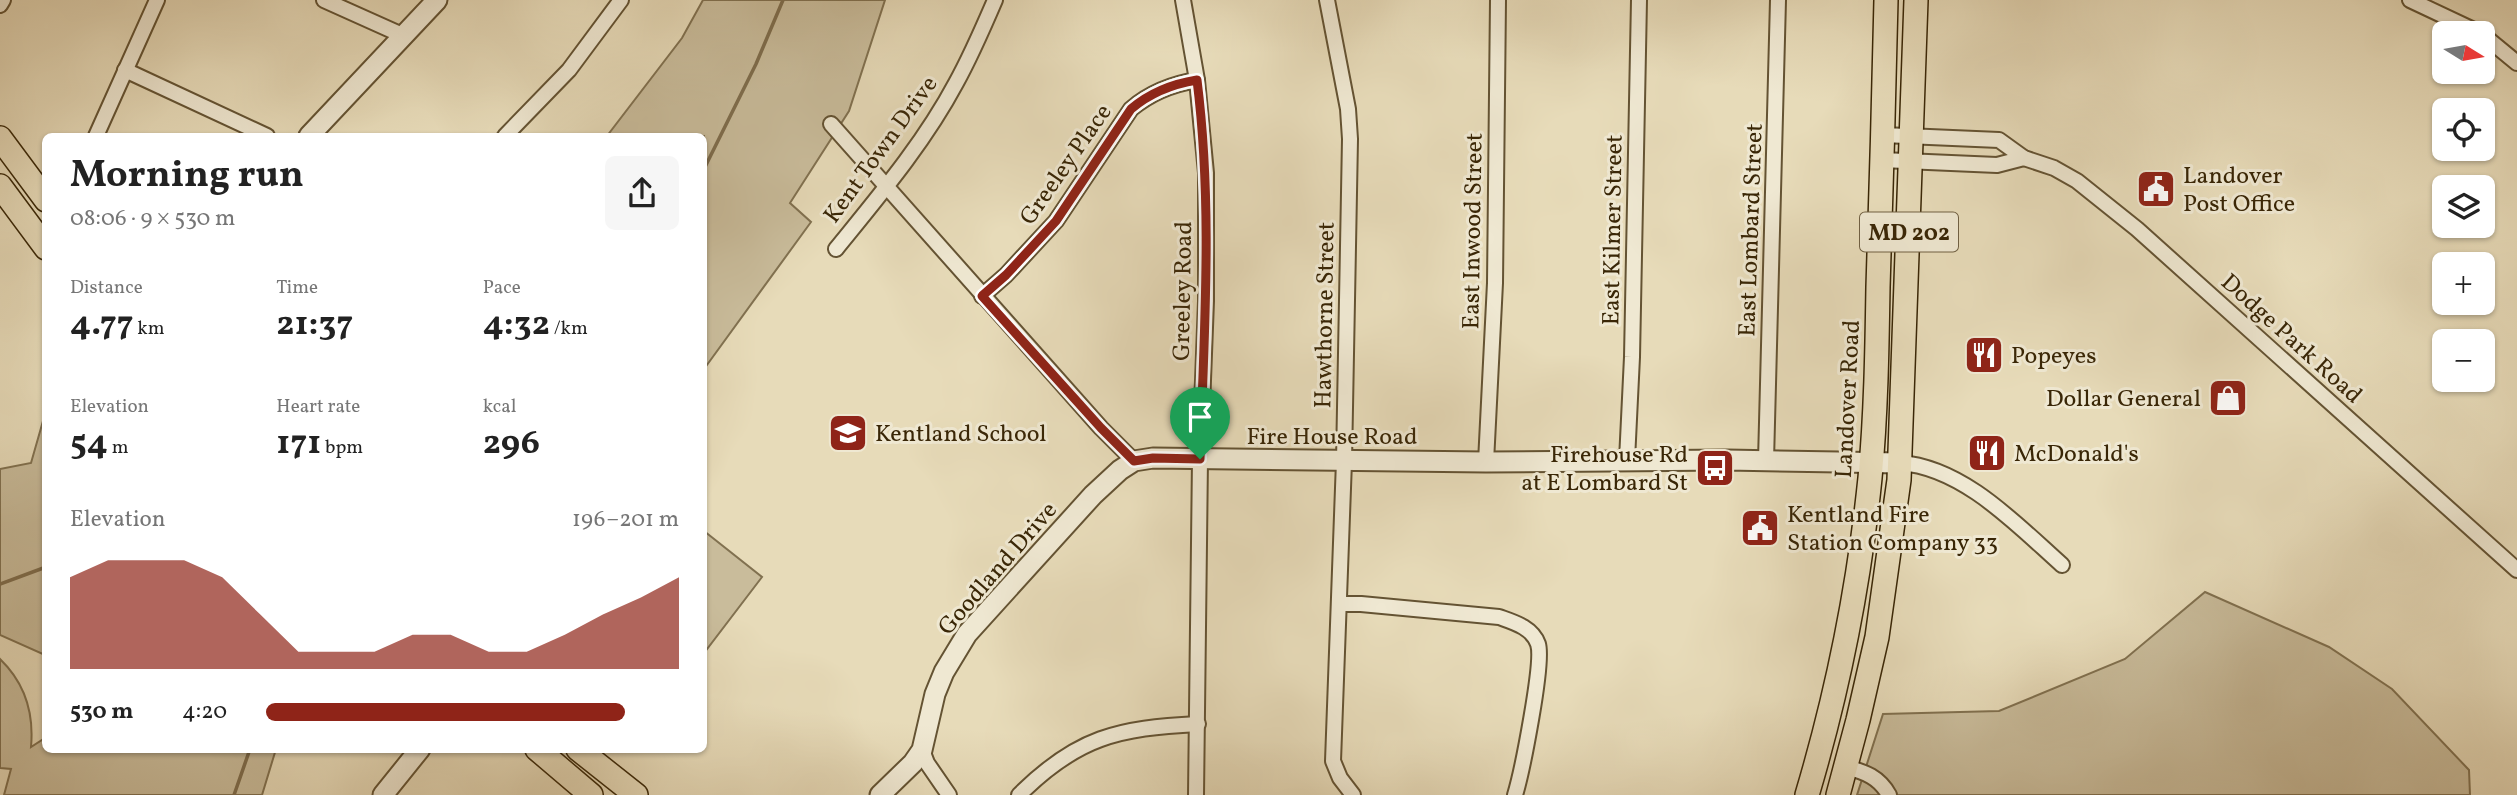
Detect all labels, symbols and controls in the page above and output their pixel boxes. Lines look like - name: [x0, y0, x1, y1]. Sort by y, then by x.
- north arrow: [2432, 21, 2496, 84]
- map controls: [2432, 21, 2495, 392]
- street label: Kent Town Drive: [817, 70, 947, 231]
- street label: Greeley Place: [1012, 98, 1121, 233]
- button: locate: [2432, 98, 2495, 161]
- street label: East Lombard Street: [1731, 123, 1773, 337]
- street label: East Inwood Street: [1455, 132, 1493, 330]
- street label: East Kilmer Street: [1595, 134, 1633, 326]
- text: Morning run: [70, 150, 304, 203]
- button: share: [605, 156, 679, 230]
- place label: Landover Post Office: [2183, 160, 2295, 222]
- public building icon: Landover Post Office: [2135, 168, 2177, 210]
- button: layers: [2432, 175, 2495, 238]
- text: 08:06 · 9 × 530 m: [70, 203, 235, 235]
- road number: MD 202: [1860, 213, 1958, 252]
- street label: Greeley Road: [1166, 221, 1202, 361]
- street label: Hawthorne Street: [1307, 221, 1345, 409]
- button: +: [2432, 252, 2495, 315]
- street label: Dodge Park Road: [2212, 267, 2369, 412]
- text: Distance: [70, 275, 143, 301]
- text: Time: [276, 275, 318, 301]
- text: Pace: [483, 275, 521, 301]
- text: 4.77: [70, 301, 134, 349]
- text: 21:37: [276, 301, 353, 349]
- text: 4:32: [483, 301, 550, 349]
- text: km: [134, 316, 165, 342]
- text: /km: [550, 316, 588, 342]
- street label: Landover Road: [1828, 319, 1870, 479]
- button: −: [2432, 329, 2495, 392]
- restaurant icon: Popeyes: [1963, 334, 2005, 376]
- place label: Popeyes: [2011, 340, 2097, 374]
- shop icon: Dollar General: [2207, 377, 2249, 419]
- place label: Dollar General: [2046, 383, 2201, 417]
- pin: [1170, 387, 1230, 459]
- text: Elevation: [70, 394, 149, 420]
- text: Heart rate: [276, 394, 360, 420]
- text: kcal: [483, 394, 516, 420]
- icon: arrive: [1181, 398, 1219, 436]
- school or university icon: Kentland School: [827, 412, 869, 454]
- place label: Kentland School: [875, 418, 1046, 452]
- text: 54: [70, 420, 108, 468]
- text: 171: [276, 420, 321, 468]
- text: 296: [483, 420, 540, 468]
- street label: Fire House Road: [1246, 421, 1418, 455]
- restaurant icon: McDonald's: [1966, 432, 2008, 474]
- text: m: [108, 435, 129, 461]
- text: bpm: [321, 435, 363, 461]
- place label: McDonald's: [2014, 438, 2139, 472]
- place label: Firehouse Rd at E Lombard St: [1521, 439, 1688, 501]
- bus stop icon: Firehouse Rd at E Lombard St: [1694, 447, 1736, 489]
- street label: Goodland Drive: [931, 495, 1066, 643]
- place label: Kentland Fire Station Company 33: [1787, 499, 1998, 561]
- text: Elevation: [70, 504, 166, 536]
- text: 196–201 m: [572, 504, 679, 536]
- public building icon: Kentland Fire Station Company 33: [1739, 507, 1781, 549]
- text: 530 m: [70, 696, 133, 728]
- text: 4:20: [182, 696, 227, 728]

